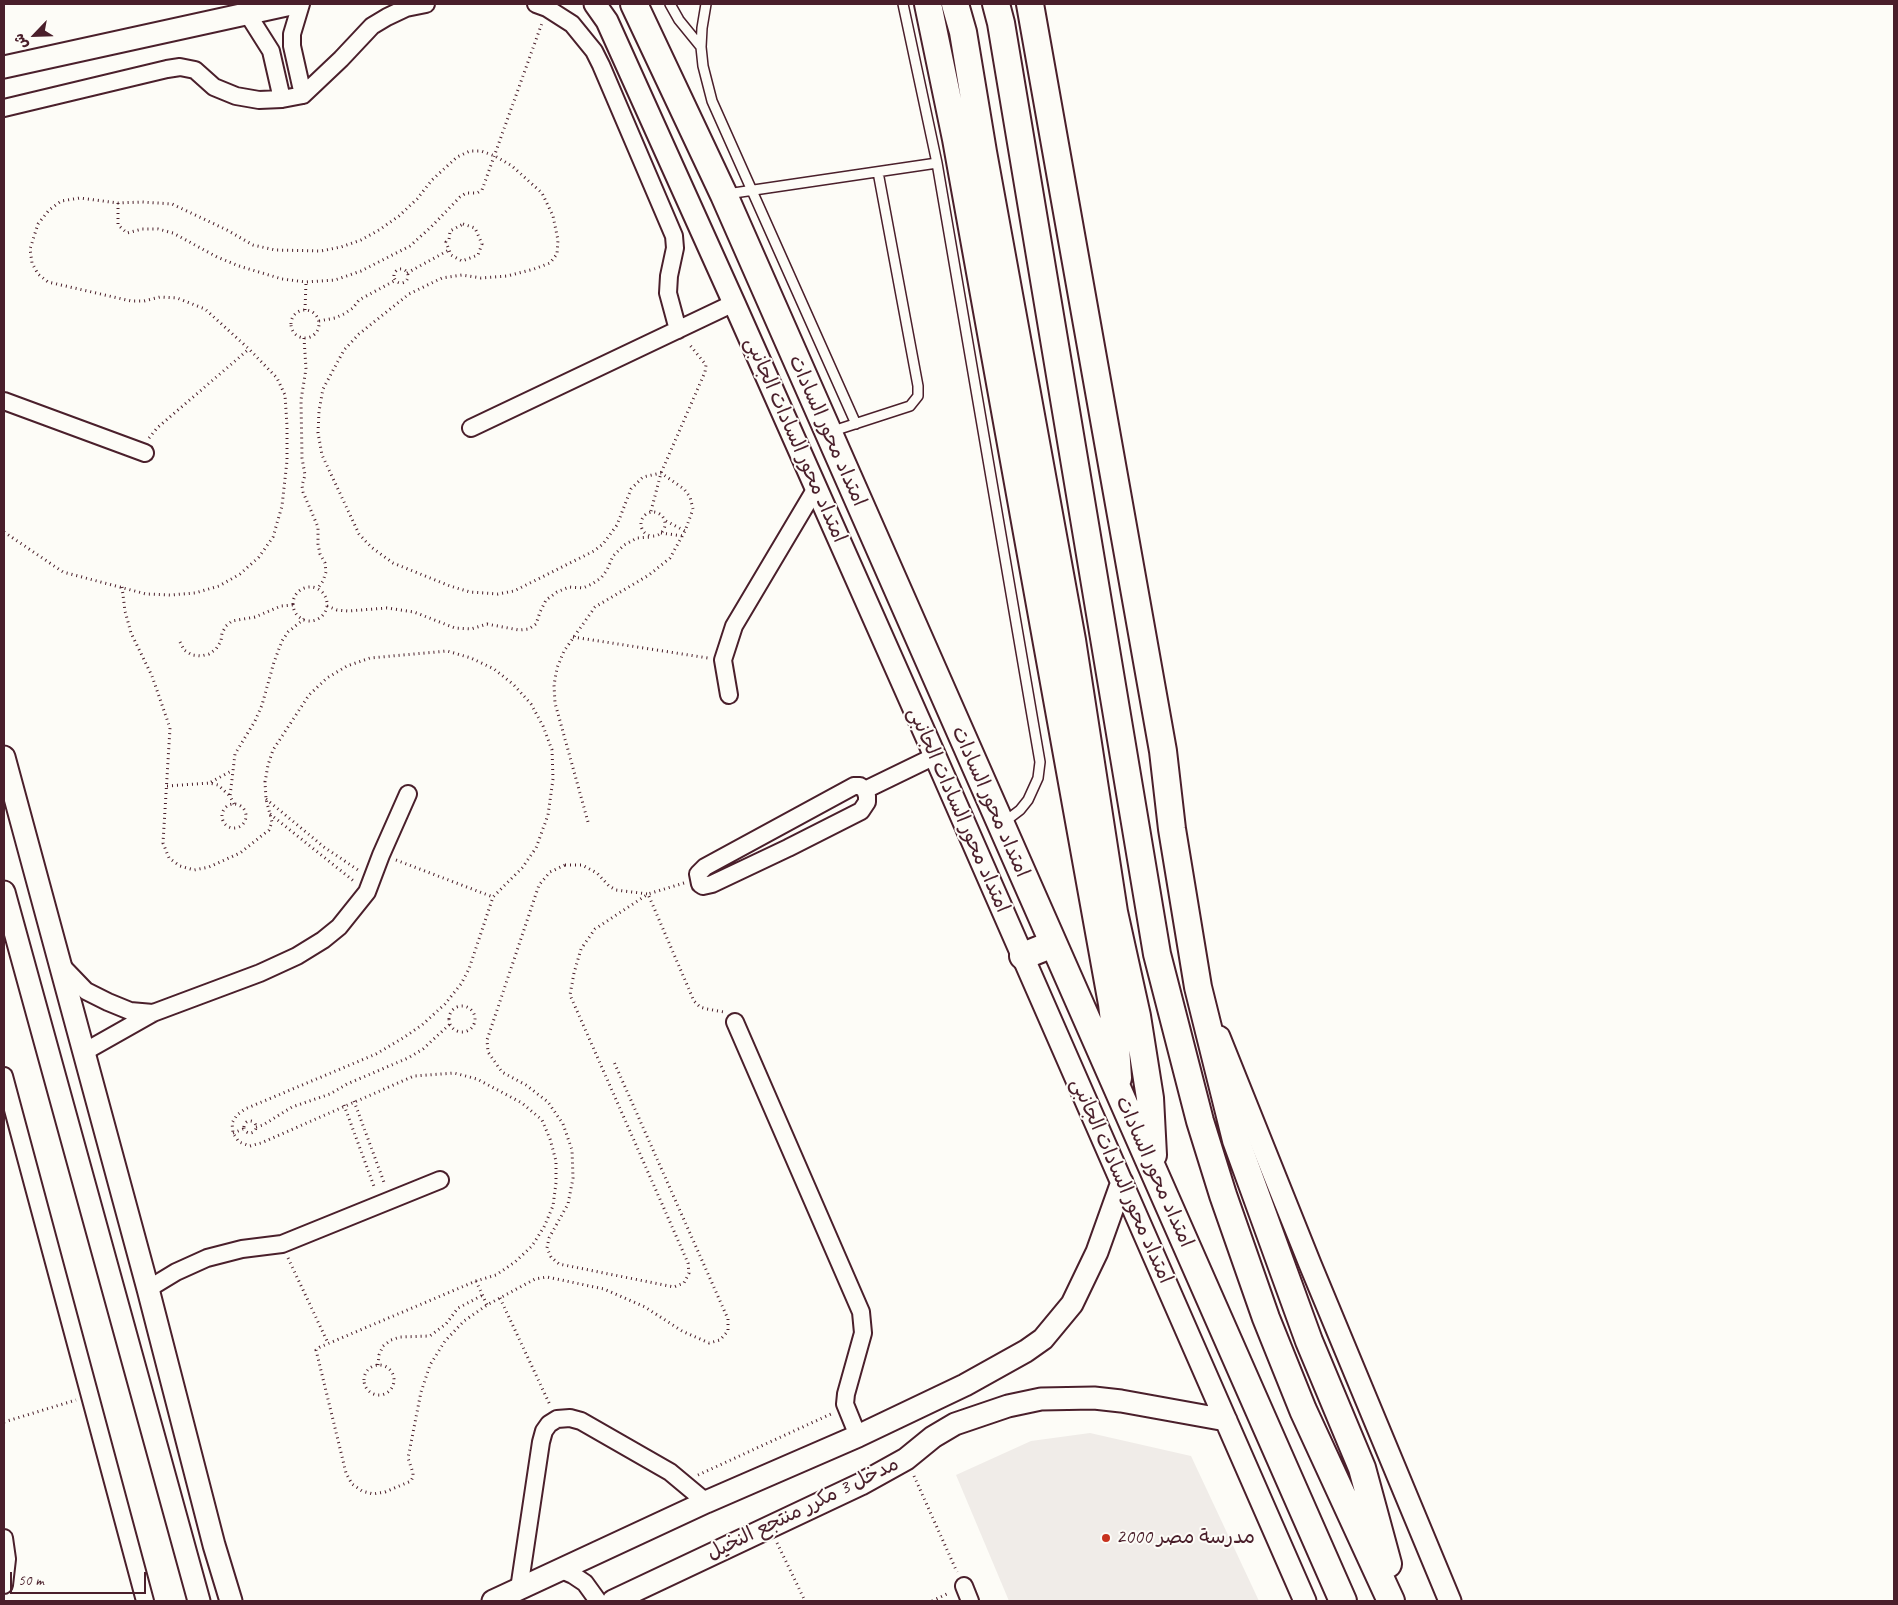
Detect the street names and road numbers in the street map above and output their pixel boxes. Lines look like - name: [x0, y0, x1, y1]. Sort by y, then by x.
- street label: امتداد محور السادات الجانبى: [739, 333, 851, 547]
- street label: امتداد محور السادات: [783, 352, 871, 510]
- street label: امتداد محور السادات الجانبى: [902, 703, 1014, 917]
- street label: امتداد محور السادات: [946, 723, 1034, 881]
- street label: امتداد محور السادات الجانبى: [1065, 1074, 1177, 1288]
- street label: امتداد محور السادات: [1110, 1093, 1198, 1251]
- street label: مدخل 3 مكرر منتجع النخيل: [703, 1452, 903, 1566]

